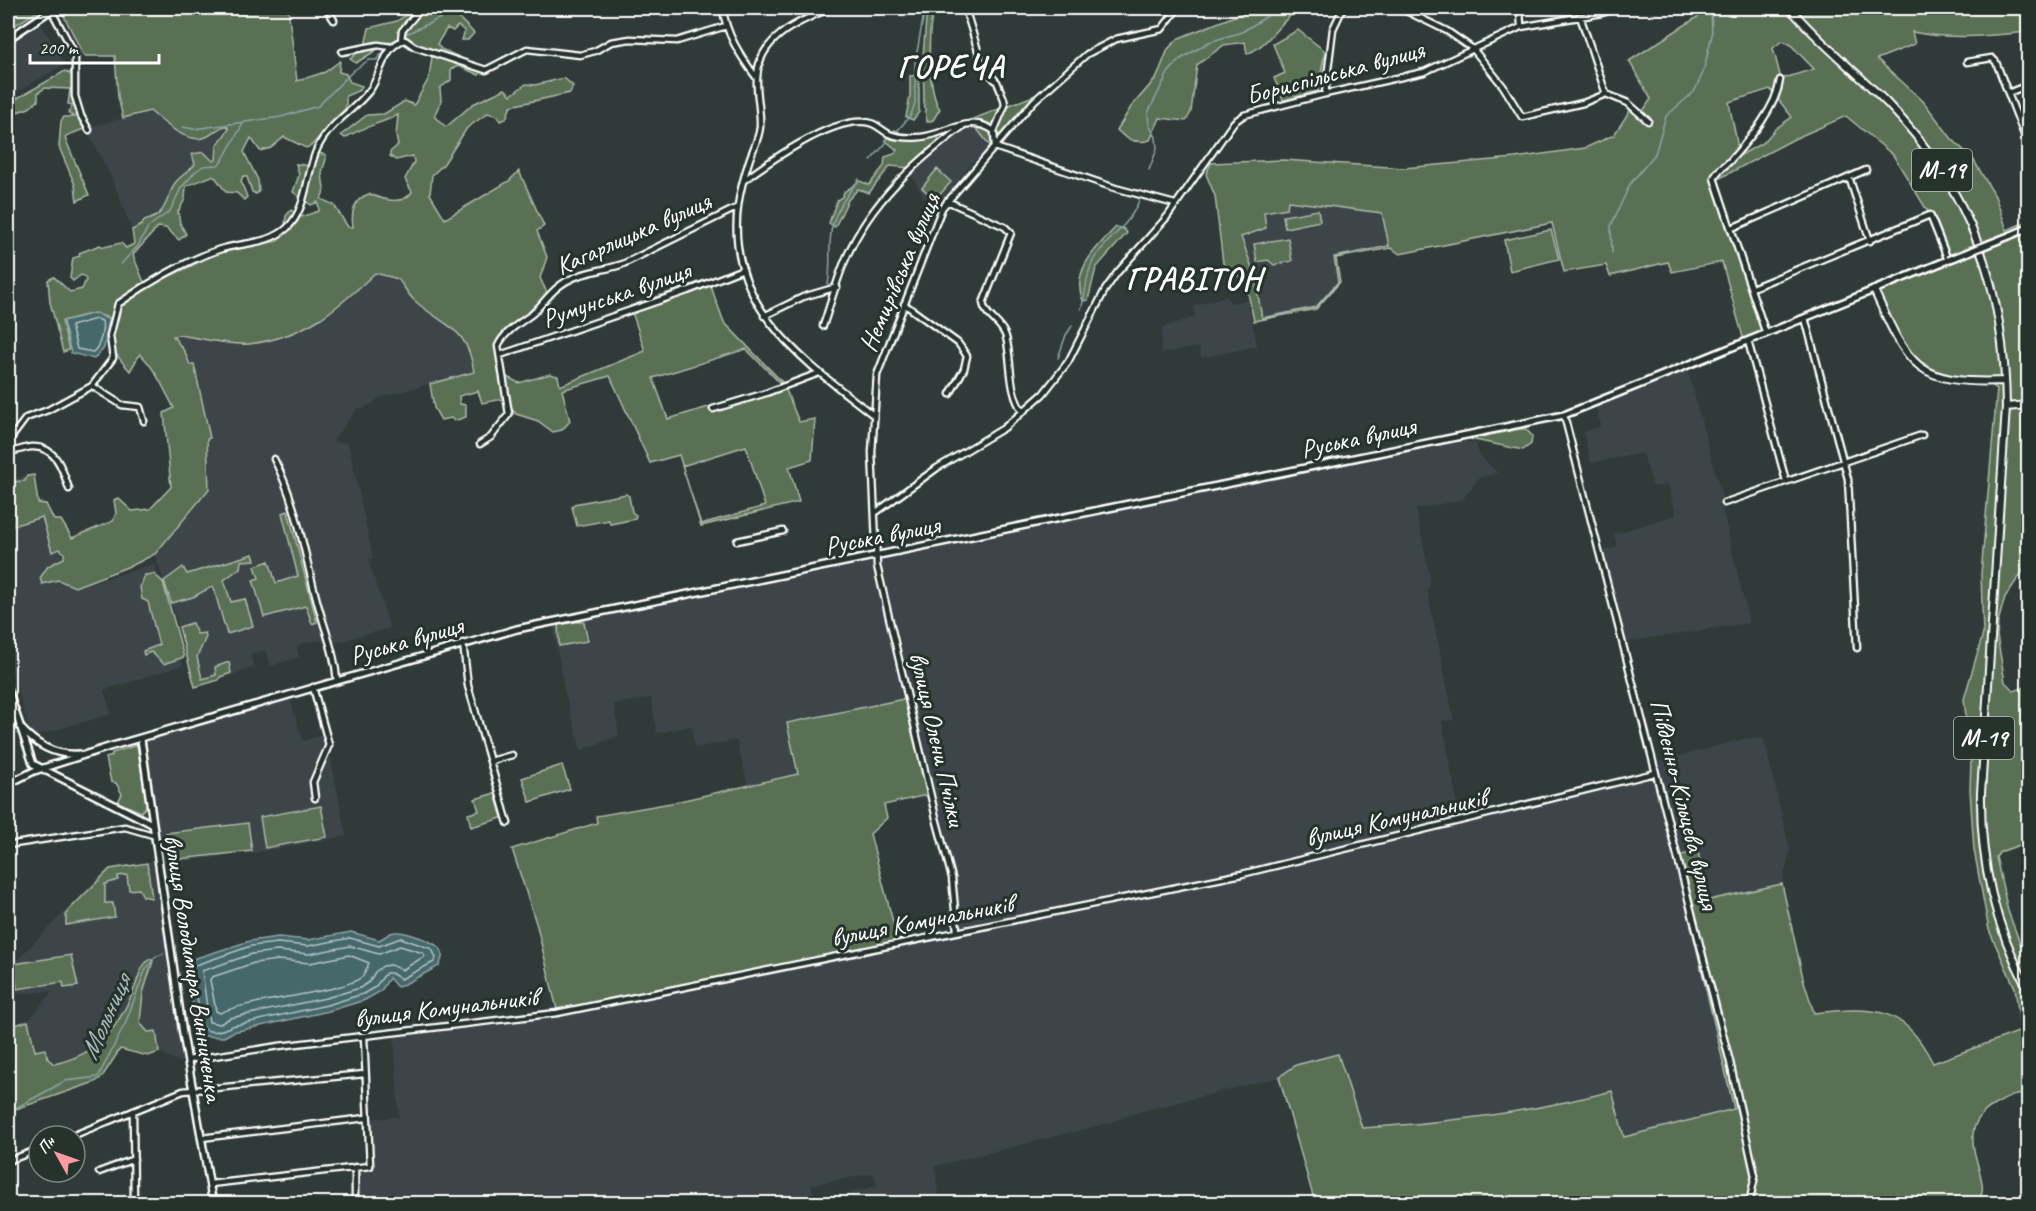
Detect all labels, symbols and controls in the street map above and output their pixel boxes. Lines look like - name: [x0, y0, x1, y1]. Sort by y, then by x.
- scale bar: [30, 27, 159, 65]
- street label: Бориспільська вулиця: [1242, 32, 1429, 112]
- text: 200 m: [39, 37, 80, 59]
- district label: ГОРЕЧА: [897, 46, 1006, 87]
- road number: М-19: [1912, 149, 1972, 191]
- street label: Кагарлицька вулиця: [550, 184, 718, 282]
- street label: Немирівська вулиця: [851, 186, 948, 357]
- street label: Румунська вулиця: [538, 253, 697, 335]
- district label: ГРАВІТОН: [1126, 258, 1266, 299]
- street label: Руська вулиця: [1298, 409, 1420, 466]
- street label: Руська вулиця: [822, 508, 944, 563]
- street label: Руська вулиця: [346, 608, 468, 672]
- street label: вулиця Олени Пчілки: [901, 649, 974, 831]
- street label: Південно-Кільцева вулиця: [1642, 696, 1727, 914]
- road number: М-19: [1954, 717, 2014, 759]
- street label: вулиця Комунальників: [1302, 779, 1496, 854]
- street label: вулиця Володимира Винниченка: [156, 832, 231, 1106]
- street label: вулиця Комунальників: [828, 885, 1022, 954]
- water label: Мольниця: [71, 965, 141, 1065]
- street label: вулиця Комунальників: [352, 979, 546, 1035]
- north arrow: [27, 1124, 87, 1184]
- text: Пн: [33, 1131, 60, 1158]

